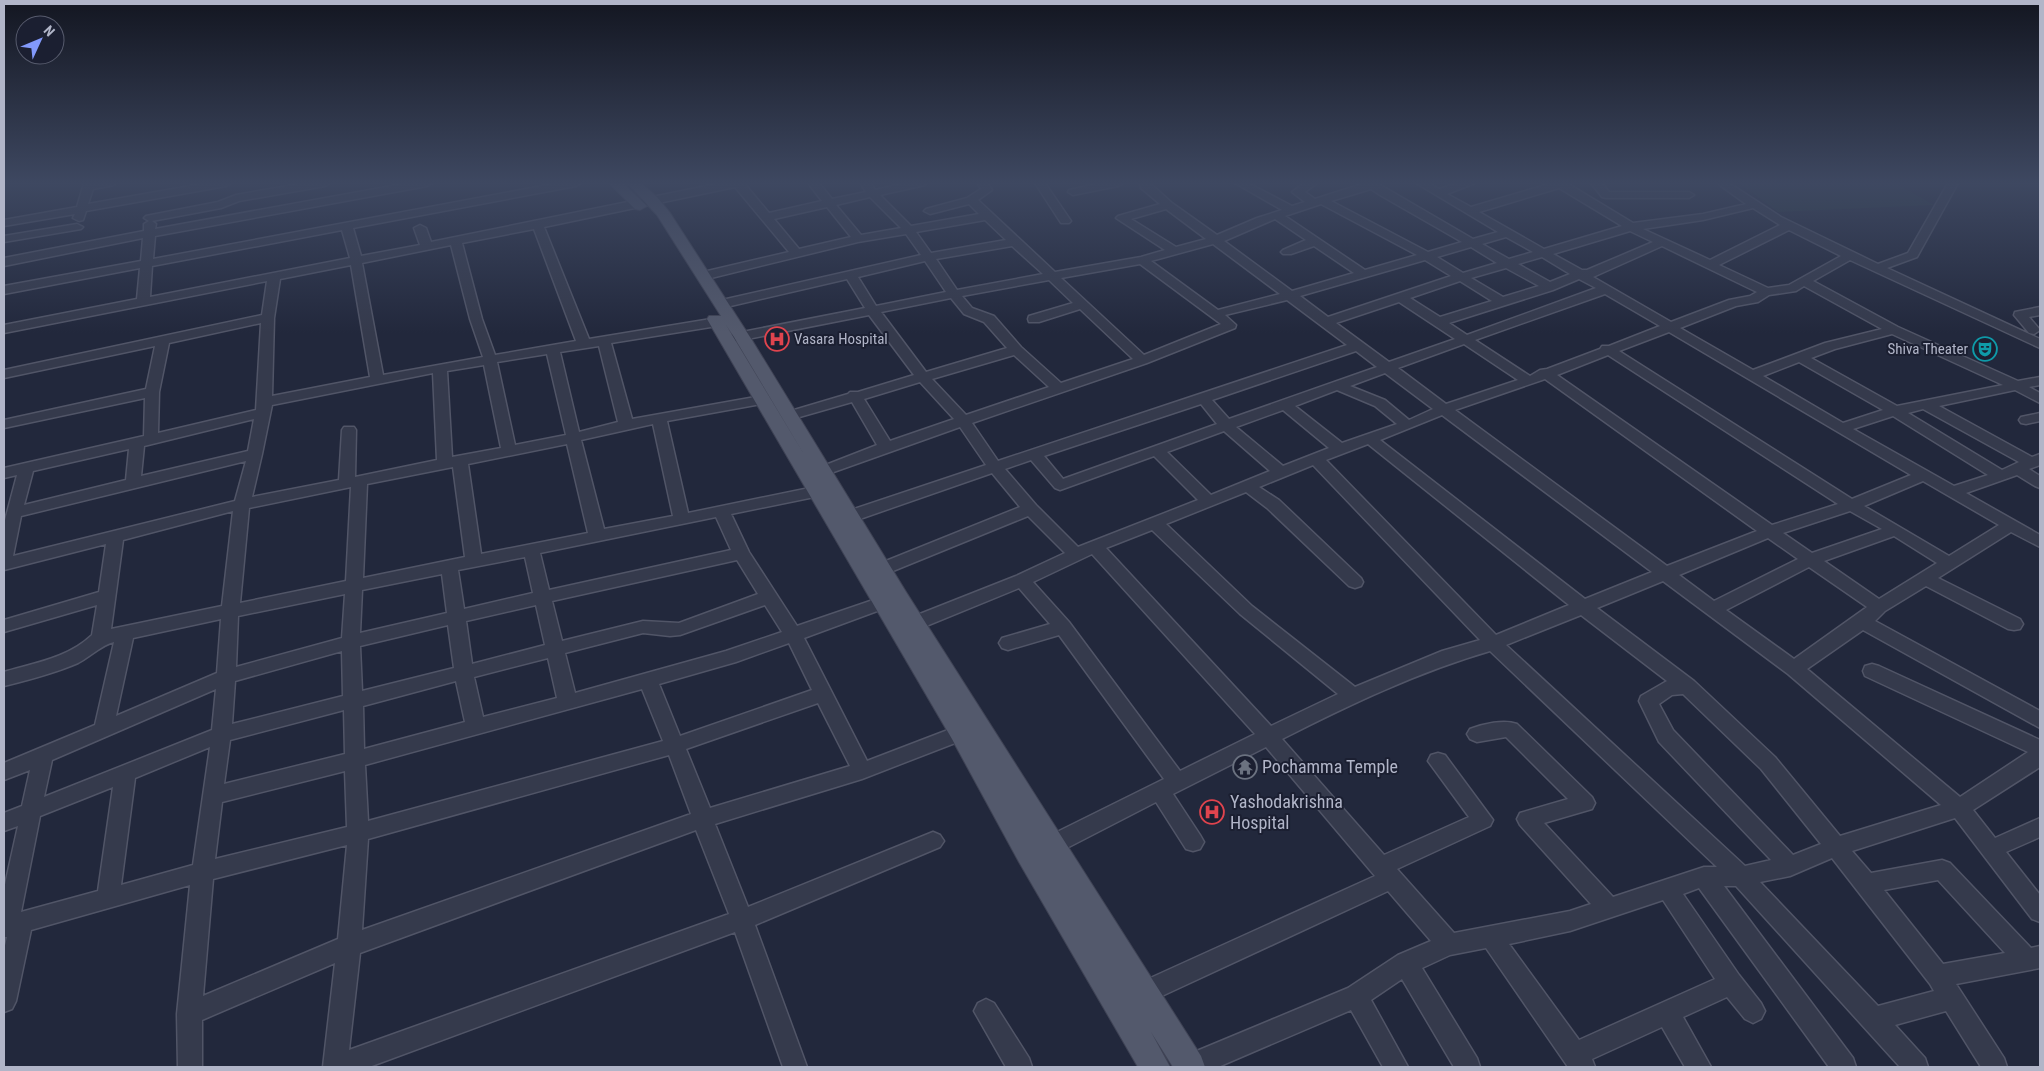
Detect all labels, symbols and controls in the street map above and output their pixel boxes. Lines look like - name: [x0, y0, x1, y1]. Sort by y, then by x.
- north arrow: [15, 15, 65, 65]
- text: N: [41, 22, 58, 40]
- hospital icon: Vasara Hospital: [764, 326, 790, 352]
- place label: Vasara Hospital: [794, 330, 888, 348]
- theatre icon: Shiva Theater: [1972, 336, 1998, 362]
- place label: Shiva Theater: [1888, 340, 1968, 358]
- temple icon: Pochamma Temple: [1232, 754, 1258, 780]
- place label: Pochamma Temple: [1262, 756, 1398, 777]
- place label: Yashodakrishna Hospital: [1230, 791, 1343, 833]
- hospital icon: Yashodakrishna Hospital: [1199, 799, 1225, 825]

